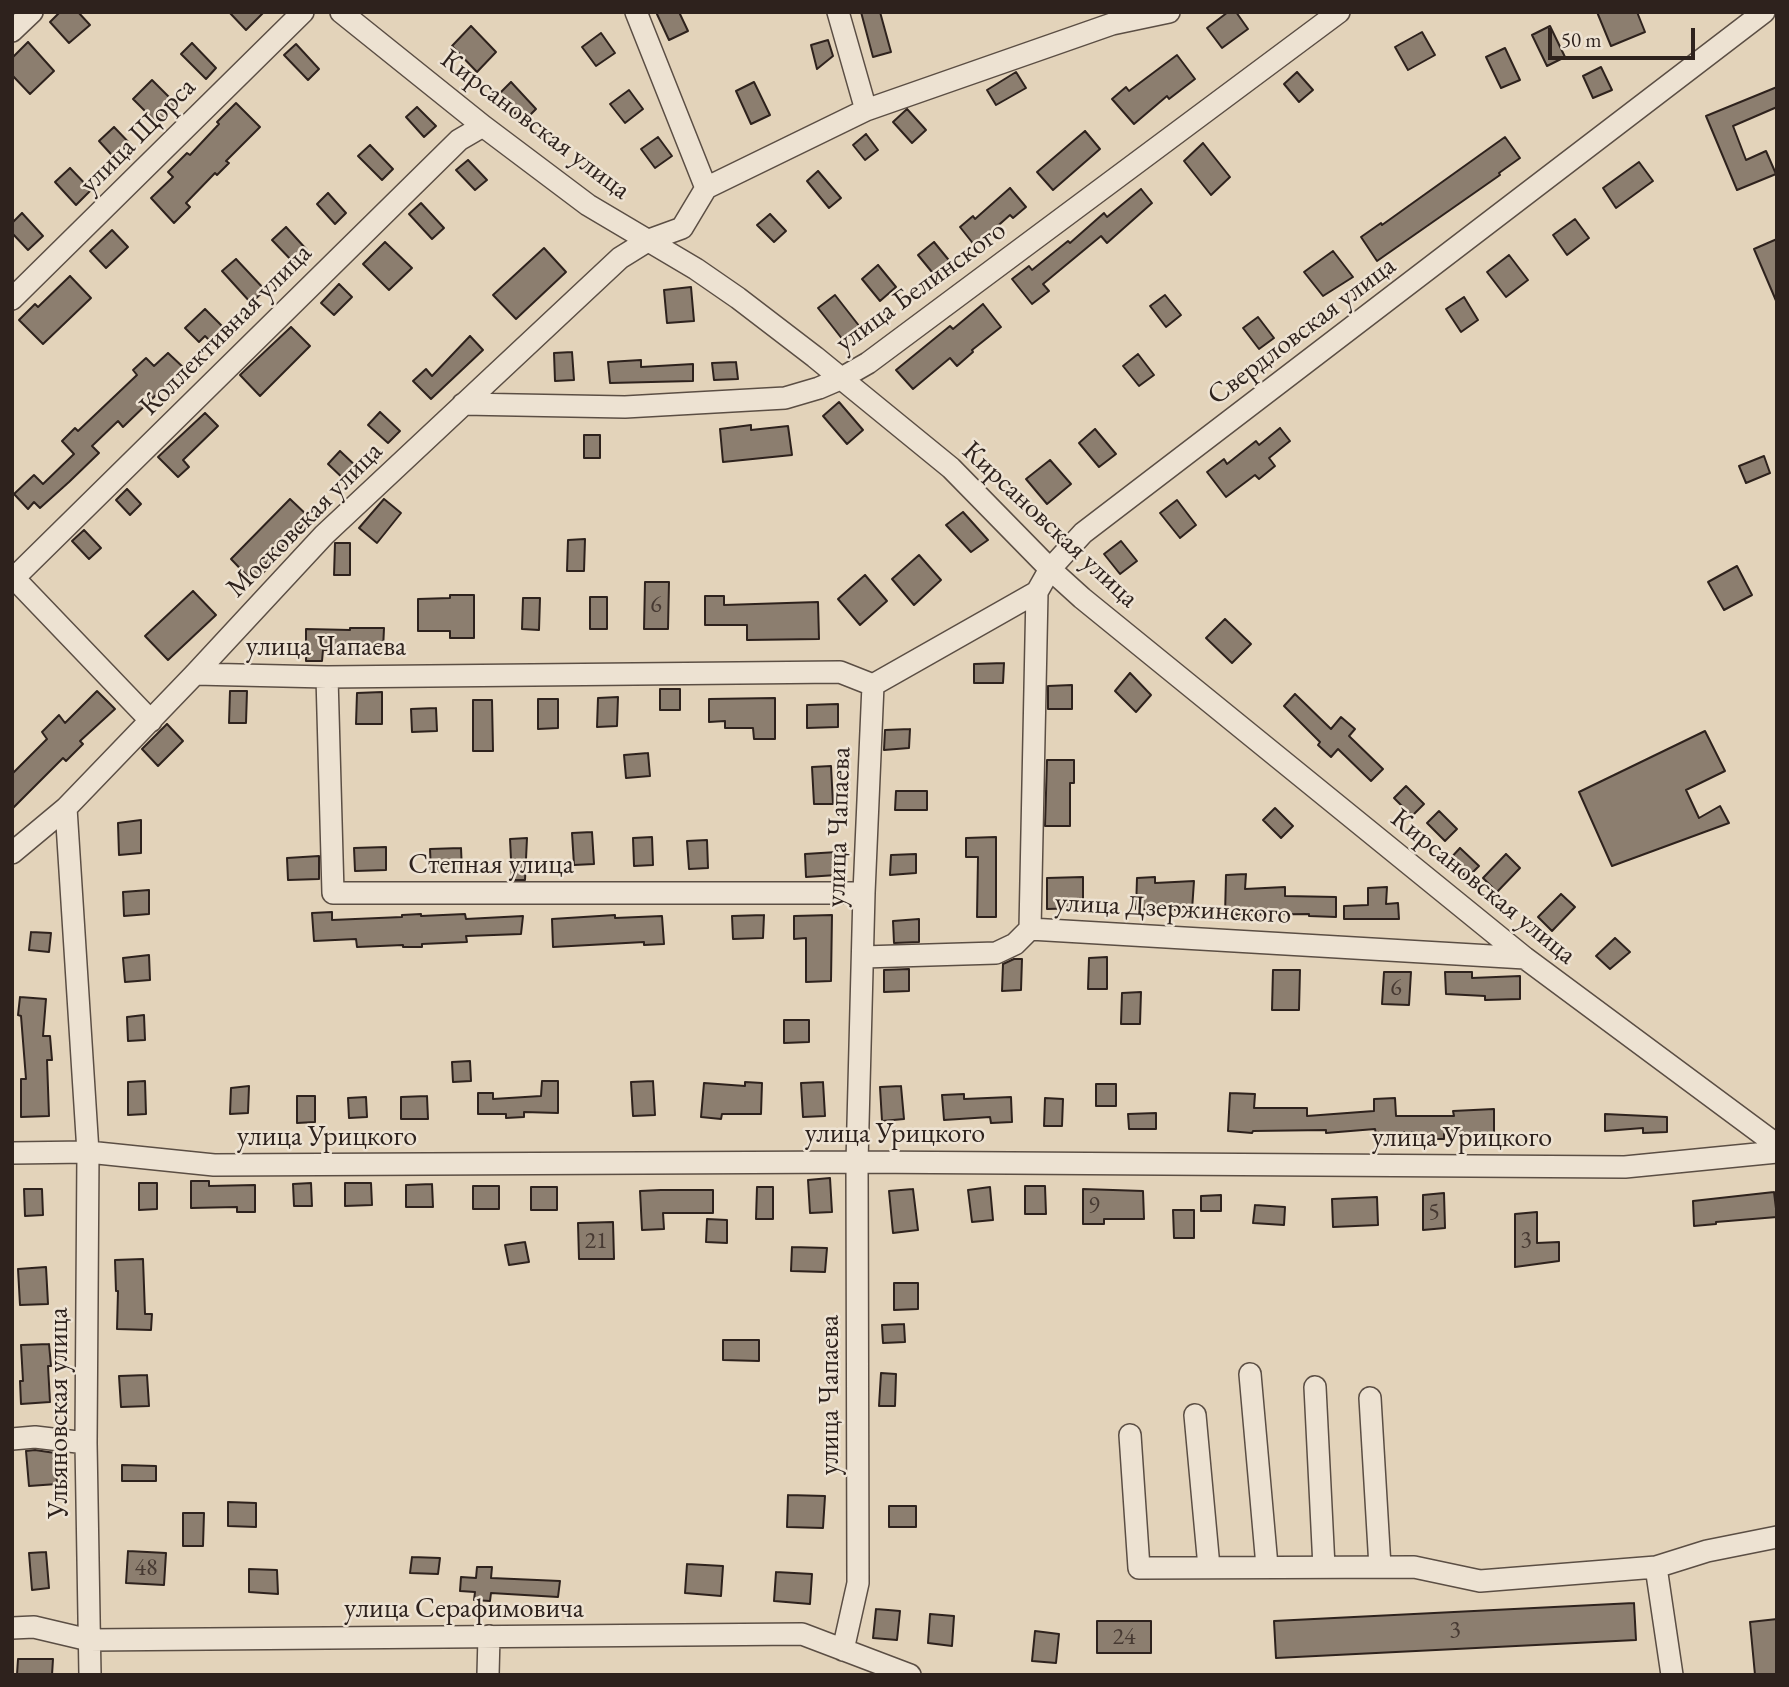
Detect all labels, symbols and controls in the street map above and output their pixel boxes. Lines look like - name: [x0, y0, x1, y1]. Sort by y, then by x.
- scale bar: [1551, 14, 1698, 58]
- text: 50 m: [1561, 26, 1602, 53]
- street label: Кирсановская улица: [433, 43, 637, 207]
- street label: улица Щорса: [73, 71, 203, 201]
- street label: улица Белинского: [829, 214, 1013, 360]
- street label: Коллективная улица: [133, 237, 319, 423]
- street label: Свердловская улица: [1201, 249, 1403, 413]
- street label: Московская улица: [220, 435, 390, 605]
- street label: Кирсановская улица: [955, 435, 1145, 615]
- house number: 6: [650, 591, 662, 619]
- street label: улица Чапаева: [246, 630, 406, 664]
- street label: улица Чапаева: [819, 746, 859, 908]
- street label: Кирсановская улица: [1383, 802, 1583, 972]
- street label: Степная улица: [408, 848, 574, 882]
- street label: улица Дзержинского: [1054, 886, 1292, 932]
- house number: 6: [1390, 974, 1402, 1002]
- street label: улица Урицкого: [805, 1117, 985, 1151]
- street label: улица Урицкого: [237, 1120, 417, 1154]
- street label: улица Урицкого: [1372, 1121, 1552, 1155]
- house number: 9: [1088, 1192, 1100, 1220]
- house number: 5: [1428, 1198, 1440, 1226]
- house number: 3: [1520, 1226, 1532, 1254]
- house number: 21: [584, 1227, 608, 1255]
- street label: Ульяновская улица: [42, 1307, 76, 1519]
- street label: улица Чапаева: [813, 1315, 847, 1475]
- house number: 48: [134, 1554, 158, 1582]
- street label: улица Серафимовича: [344, 1592, 584, 1626]
- house number: 3: [1449, 1616, 1461, 1644]
- house number: 24: [1112, 1623, 1136, 1651]

